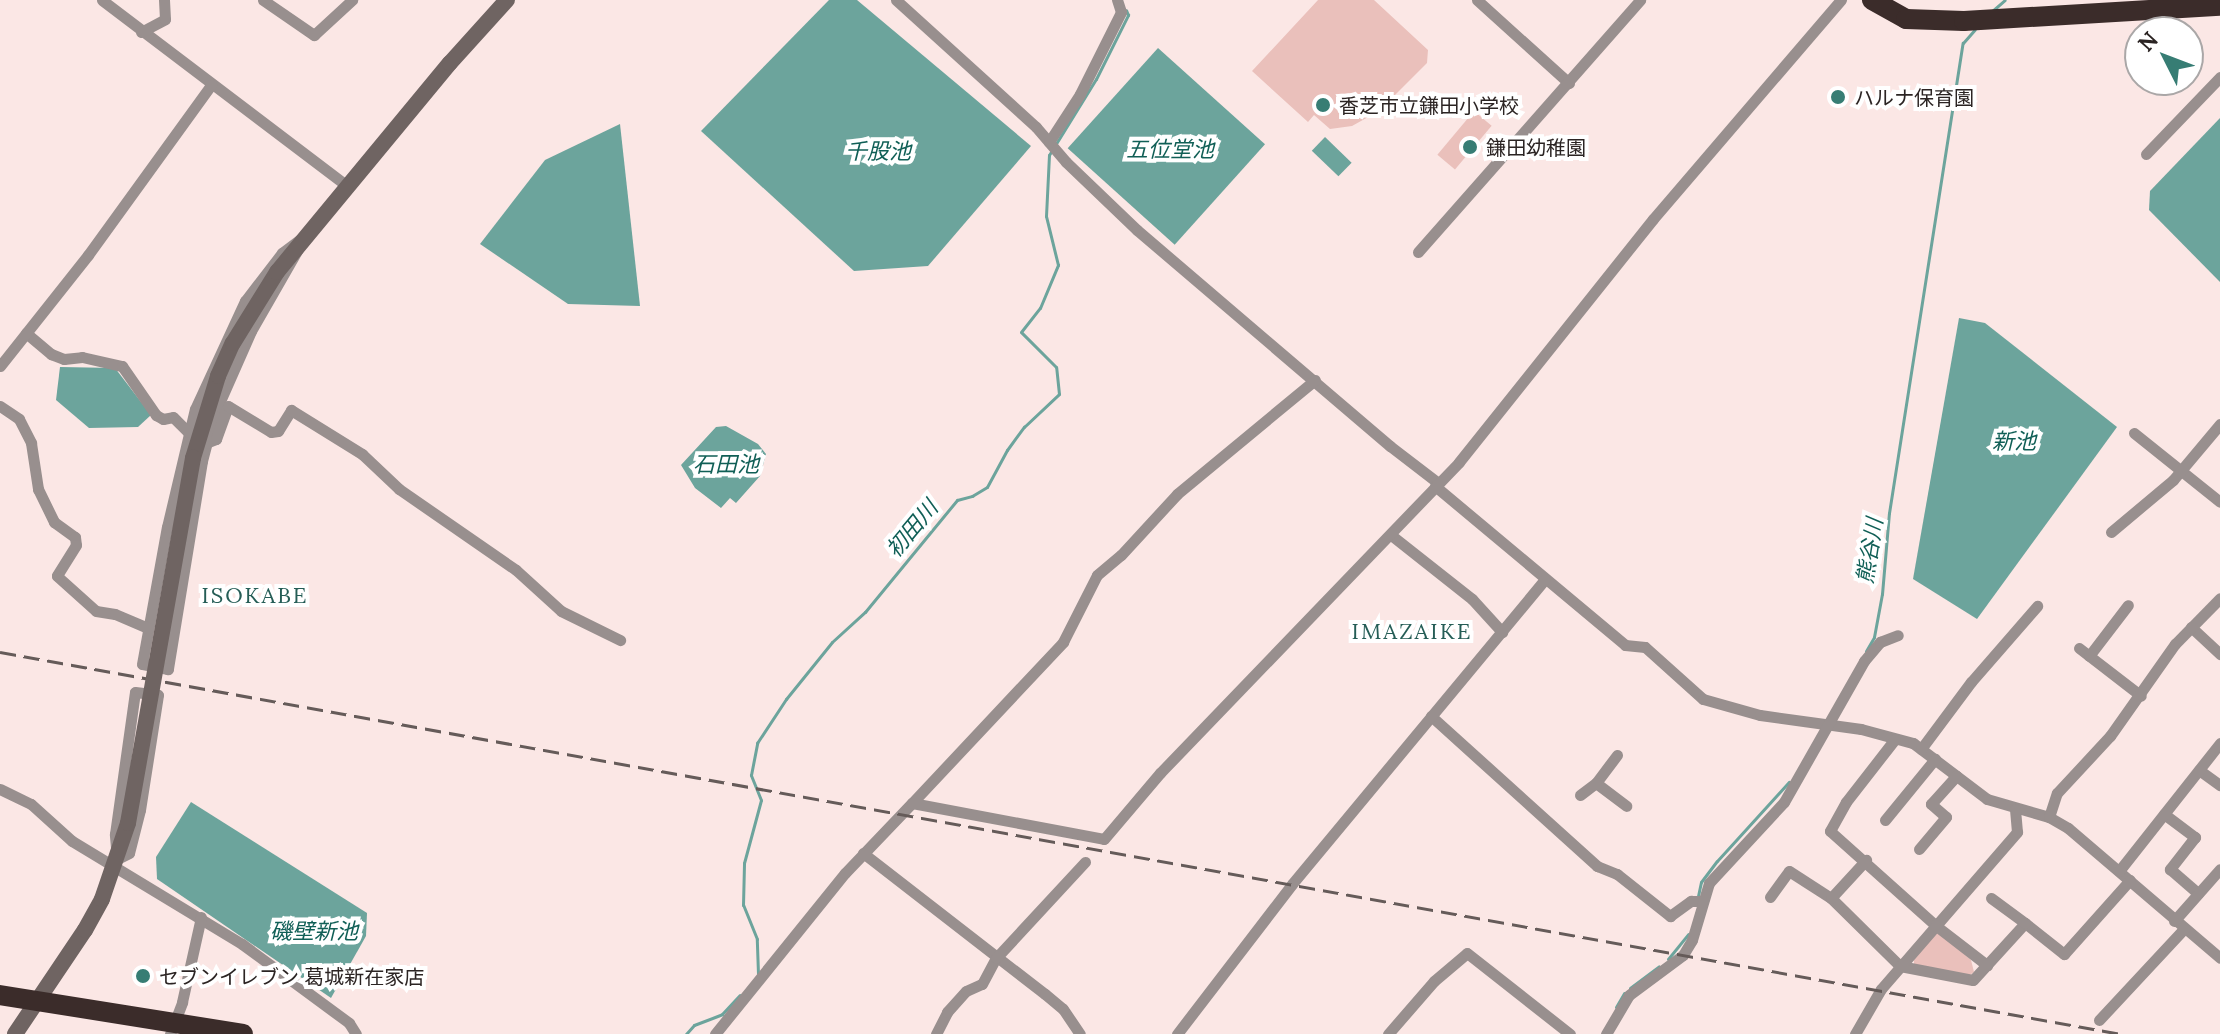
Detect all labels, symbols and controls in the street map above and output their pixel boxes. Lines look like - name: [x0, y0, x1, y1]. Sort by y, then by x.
- north arrow: [2124, 16, 2204, 96]
- text: N: [2132, 26, 2164, 57]
- place label: ハルナ保育園: [1854, 85, 1974, 109]
- marker: ハルナ保育園: [1829, 88, 1847, 106]
- place label: 香芝市立鎌田小学校: [1339, 93, 1519, 117]
- marker: 香芝市立鎌田小学校: [1314, 96, 1332, 114]
- place label: 鎌田幼稚園: [1486, 135, 1586, 159]
- water label: 五位堂池: [1126, 137, 1214, 163]
- marker: 鎌田幼稚園: [1461, 138, 1479, 156]
- water label: 千股池: [845, 139, 911, 165]
- water label: 新池: [1992, 429, 2036, 455]
- water label: 石田池: [693, 452, 759, 478]
- water label: 初田川: [881, 495, 943, 563]
- water label: 熊谷川: [1852, 516, 1888, 586]
- district label: ISOKABE: [201, 583, 309, 609]
- district label: IMAZAIKE: [1352, 619, 1472, 645]
- water label: 磯壁新池: [270, 919, 358, 945]
- place label: セブンイレブン 葛城新在家店: [159, 964, 424, 988]
- marker: セブンイレブン 葛城新在家店: [134, 967, 152, 985]

